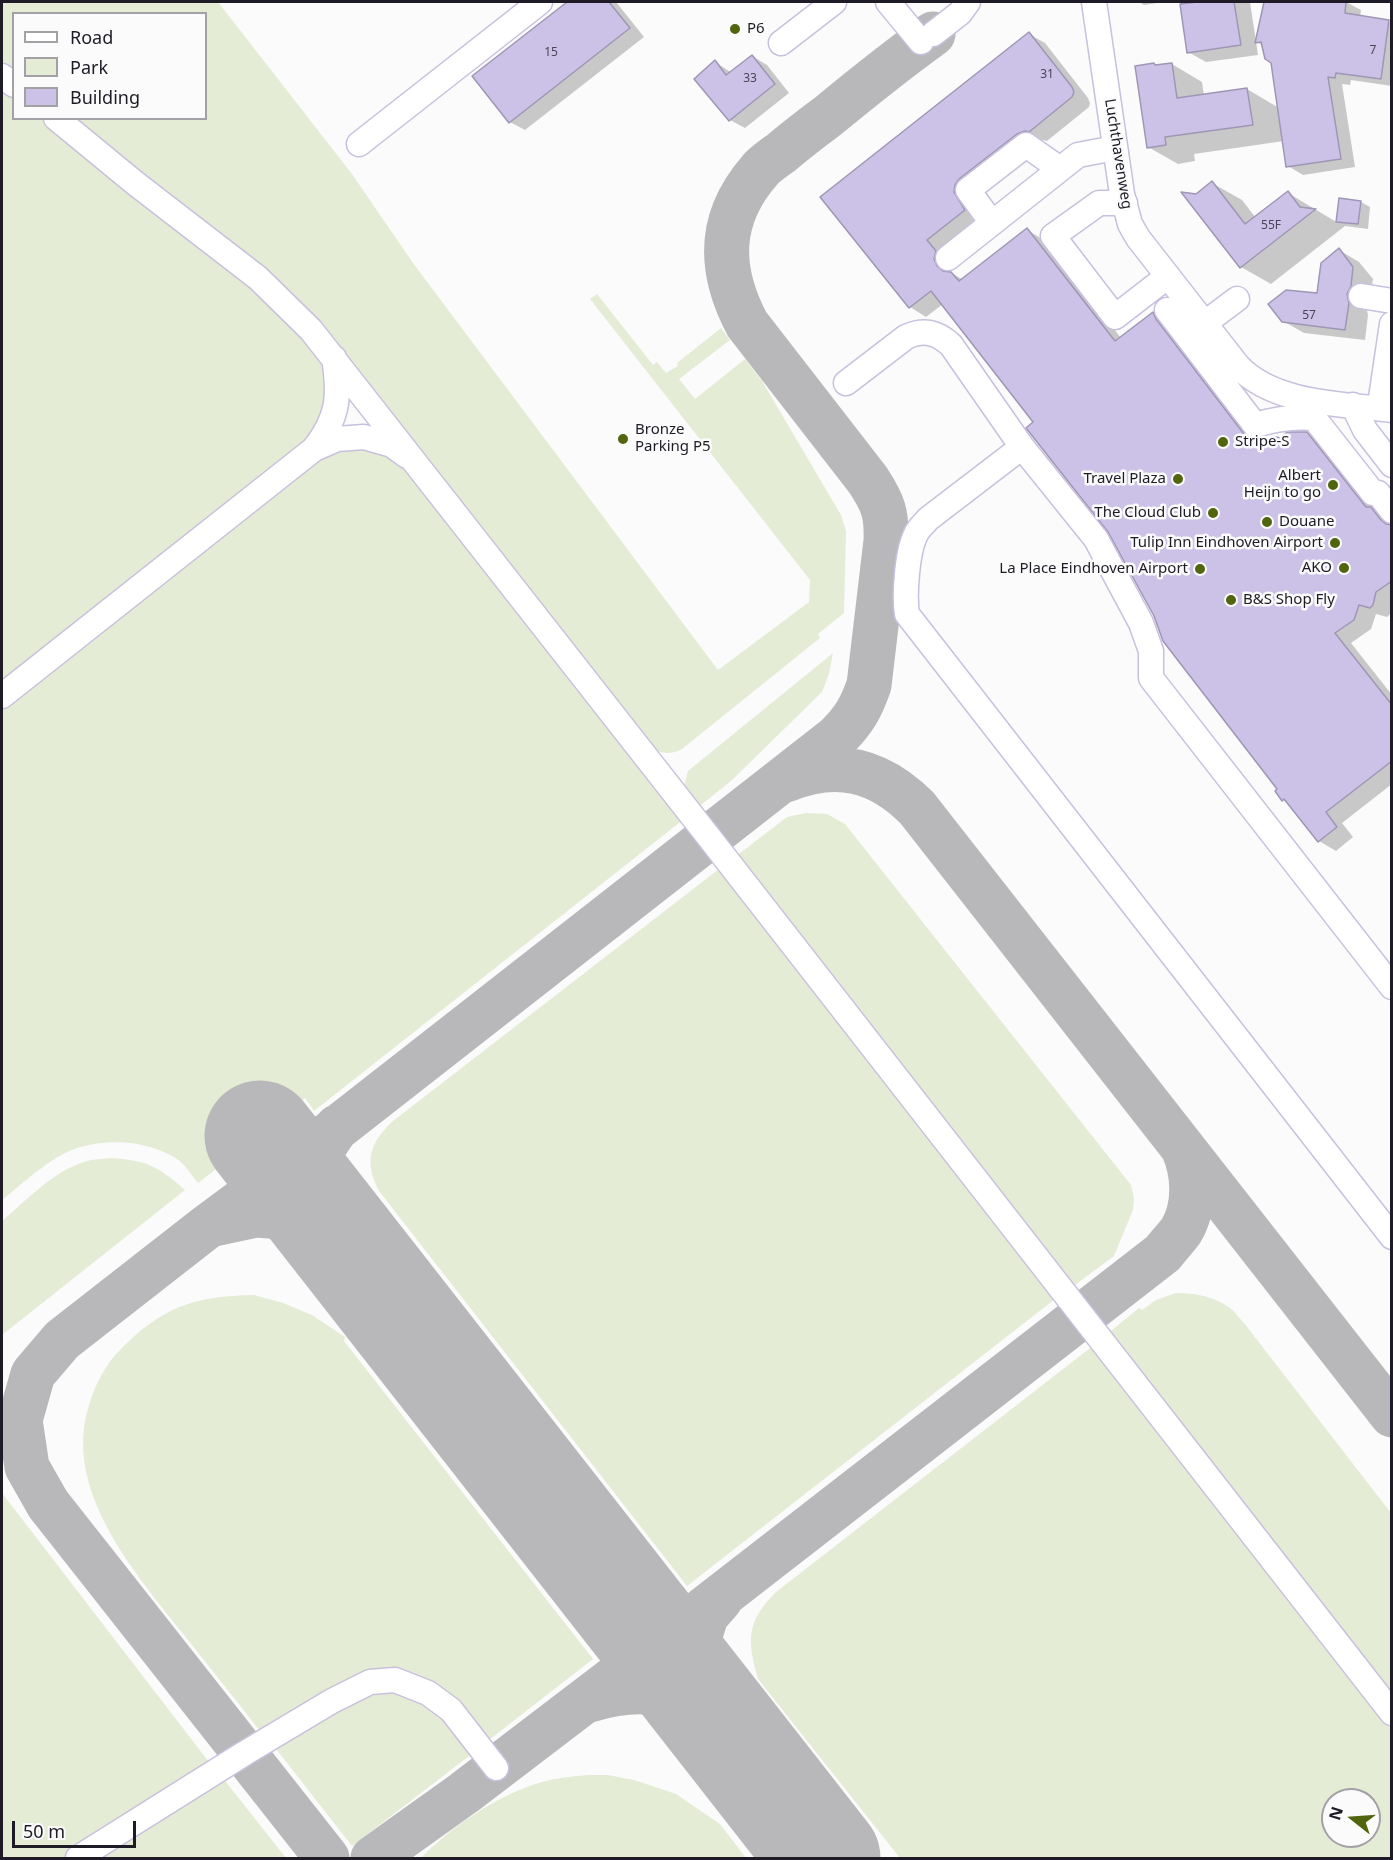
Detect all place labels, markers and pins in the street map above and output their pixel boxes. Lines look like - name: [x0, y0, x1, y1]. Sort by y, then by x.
- place label: P6: [747, 20, 765, 38]
- marker: P6: [728, 22, 742, 36]
- place label: Bronze Parking P5: [635, 421, 711, 456]
- marker: Bronze Parking P5: [616, 432, 630, 446]
- place label: Stripe-S: [1235, 433, 1289, 451]
- marker: Stripe-S: [1216, 435, 1230, 449]
- place label: Albert Heijn to go: [1244, 467, 1321, 502]
- place label: Travel Plaza: [1083, 470, 1166, 488]
- marker: Travel Plaza: [1171, 472, 1185, 486]
- marker: Albert Heijn to go: [1326, 478, 1340, 492]
- place label: The Cloud Club: [1094, 504, 1201, 522]
- marker: The Cloud Club: [1206, 506, 1220, 520]
- place label: Douane: [1279, 513, 1334, 531]
- marker: Douane: [1260, 515, 1274, 529]
- place label: Tulip Inn Eindhoven Airport: [1130, 534, 1323, 552]
- marker: Tulip Inn Eindhoven Airport: [1328, 536, 1342, 550]
- place label: AKO: [1302, 559, 1332, 577]
- place label: La Place Eindhoven Airport: [999, 560, 1188, 578]
- marker: AKO: [1337, 561, 1351, 575]
- marker: La Place Eindhoven Airport: [1193, 562, 1207, 576]
- place label: B&S Shop Fly: [1243, 591, 1335, 609]
- marker: B&S Shop Fly: [1224, 593, 1238, 607]

